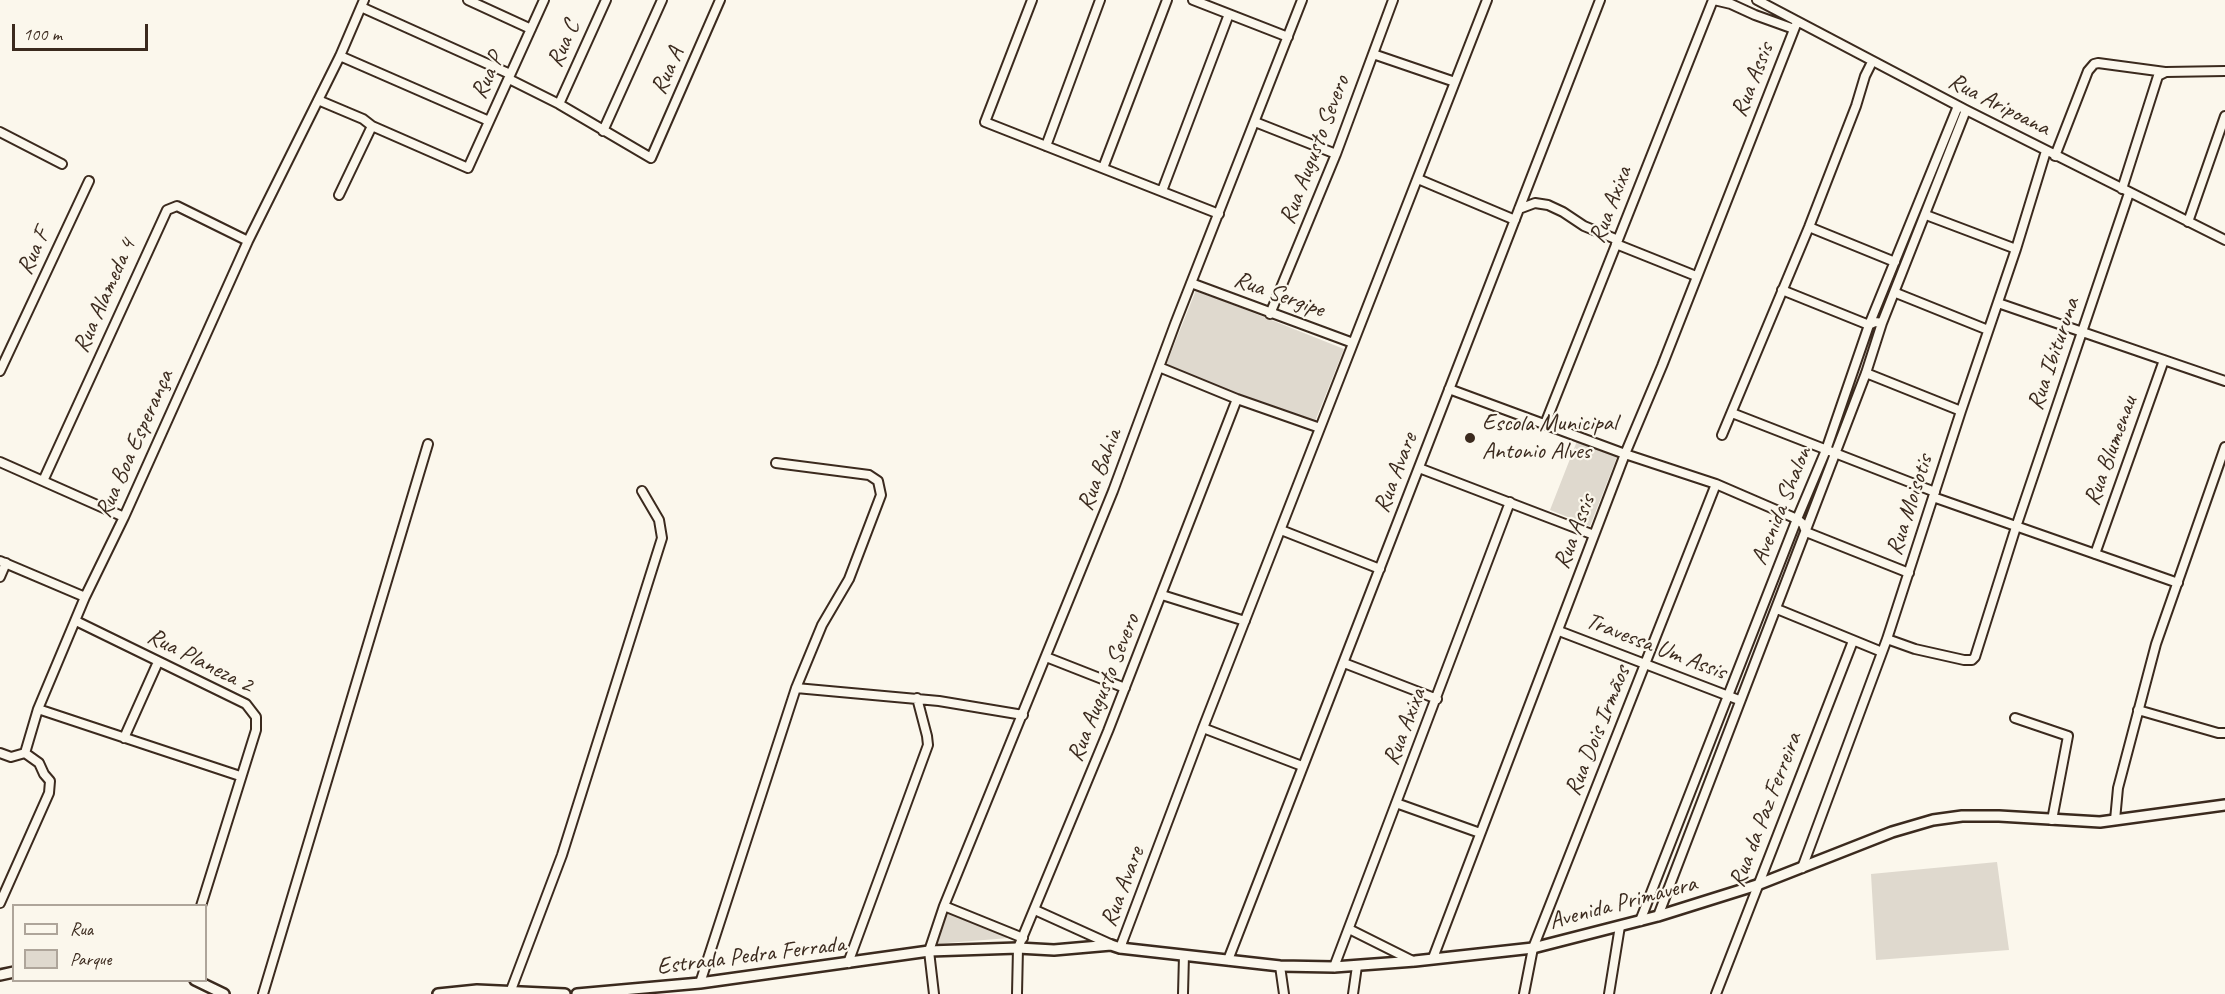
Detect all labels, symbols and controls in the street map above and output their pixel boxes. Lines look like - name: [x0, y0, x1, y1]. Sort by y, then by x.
- scale bar: [15, 12, 152, 50]
- street label: Rua C: [541, 16, 587, 72]
- text: 100 m: [23, 23, 62, 45]
- street label: Rua Assis: [1725, 39, 1781, 121]
- street label: Rua A: [645, 43, 691, 99]
- street label: Rua P: [465, 48, 511, 104]
- street label: Rua Aripoana: [1943, 67, 2055, 143]
- street label: Rua Augusto Severo: [1273, 72, 1357, 228]
- street label: Rua Axixa: [1583, 163, 1639, 247]
- street label: Rua F: [11, 224, 57, 280]
- street label: Rua Alameda 4: [67, 235, 143, 357]
- street label: Rua Sergipe: [1230, 265, 1328, 325]
- street label: Rua Ibituruna: [2021, 294, 2087, 414]
- street label: Rua Boa Esperança: [90, 366, 180, 522]
- street label: Rua Blumenau: [2078, 392, 2144, 510]
- place label: Escola Municipal Antonio Alves: [1482, 410, 1617, 466]
- street label: Rua Bahia: [1071, 425, 1129, 515]
- street label: Rua Avare: [1368, 429, 1424, 517]
- marker: Escola Municipal Antonio Alves: [1463, 431, 1477, 445]
- street label: Avenida Shalon: [1745, 443, 1819, 569]
- street label: Rua Moisotis: [1880, 451, 1940, 559]
- street label: Rua Assis: [1548, 491, 1602, 573]
- street label: Travessa Um Assis: [1582, 607, 1730, 687]
- street label: Rua Augusto Severo: [1061, 610, 1147, 766]
- street label: Rua Planeza 2: [142, 622, 258, 700]
- street label: Rua Dois Irmãos: [1559, 662, 1637, 800]
- street label: Rua Axixa: [1377, 685, 1433, 769]
- street label: Rua da Paz Ferreira: [1723, 729, 1809, 891]
- street label: Rua Avare: [1095, 843, 1151, 931]
- street label: Avenida Primavera: [1546, 869, 1700, 937]
- legend: [12, 904, 207, 982]
- text: Rua: [70, 918, 93, 940]
- street label: Estrada Pedra Ferrada: [655, 930, 847, 982]
- text: Parque: [70, 948, 111, 970]

